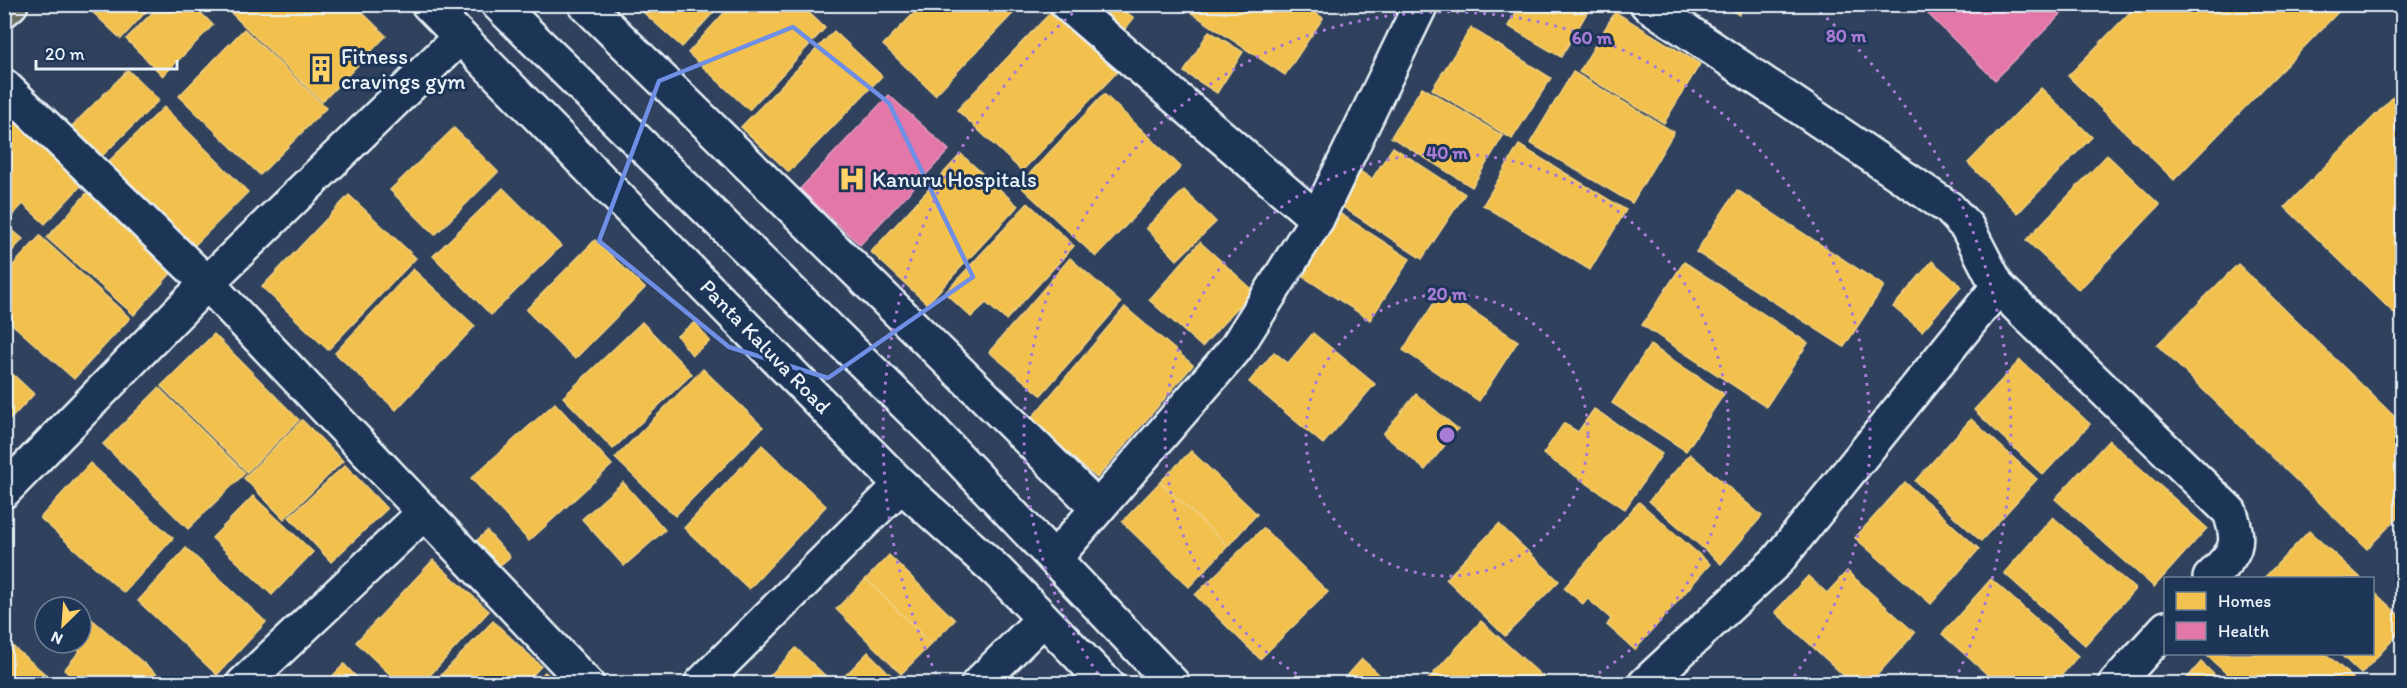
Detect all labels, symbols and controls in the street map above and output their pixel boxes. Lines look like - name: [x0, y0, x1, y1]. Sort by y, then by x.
- text: 80 m: [1826, 25, 1867, 47]
- text: 60 m: [1572, 27, 1613, 49]
- scale bar: [36, 33, 177, 71]
- text: 20 m: [45, 43, 85, 65]
- place label: Fitness cravings gym: [341, 43, 466, 95]
- building icon: Fitness cravings gym: [306, 54, 336, 84]
- text: 40 m: [1426, 142, 1468, 164]
- hospital icon: Kanuru Hospitals: [837, 164, 867, 194]
- place label: Kanuru Hospitals: [872, 166, 1037, 193]
- street label: Panta Kaluva Road: [695, 273, 837, 419]
- text: 20 m: [1427, 283, 1468, 305]
- centre of rings: [1437, 425, 1457, 445]
- legend: [2164, 577, 2374, 655]
- text: Homes: [2218, 590, 2271, 612]
- north arrow: [33, 595, 93, 655]
- text: Health: [2218, 620, 2270, 642]
- text: N: [48, 627, 66, 649]

